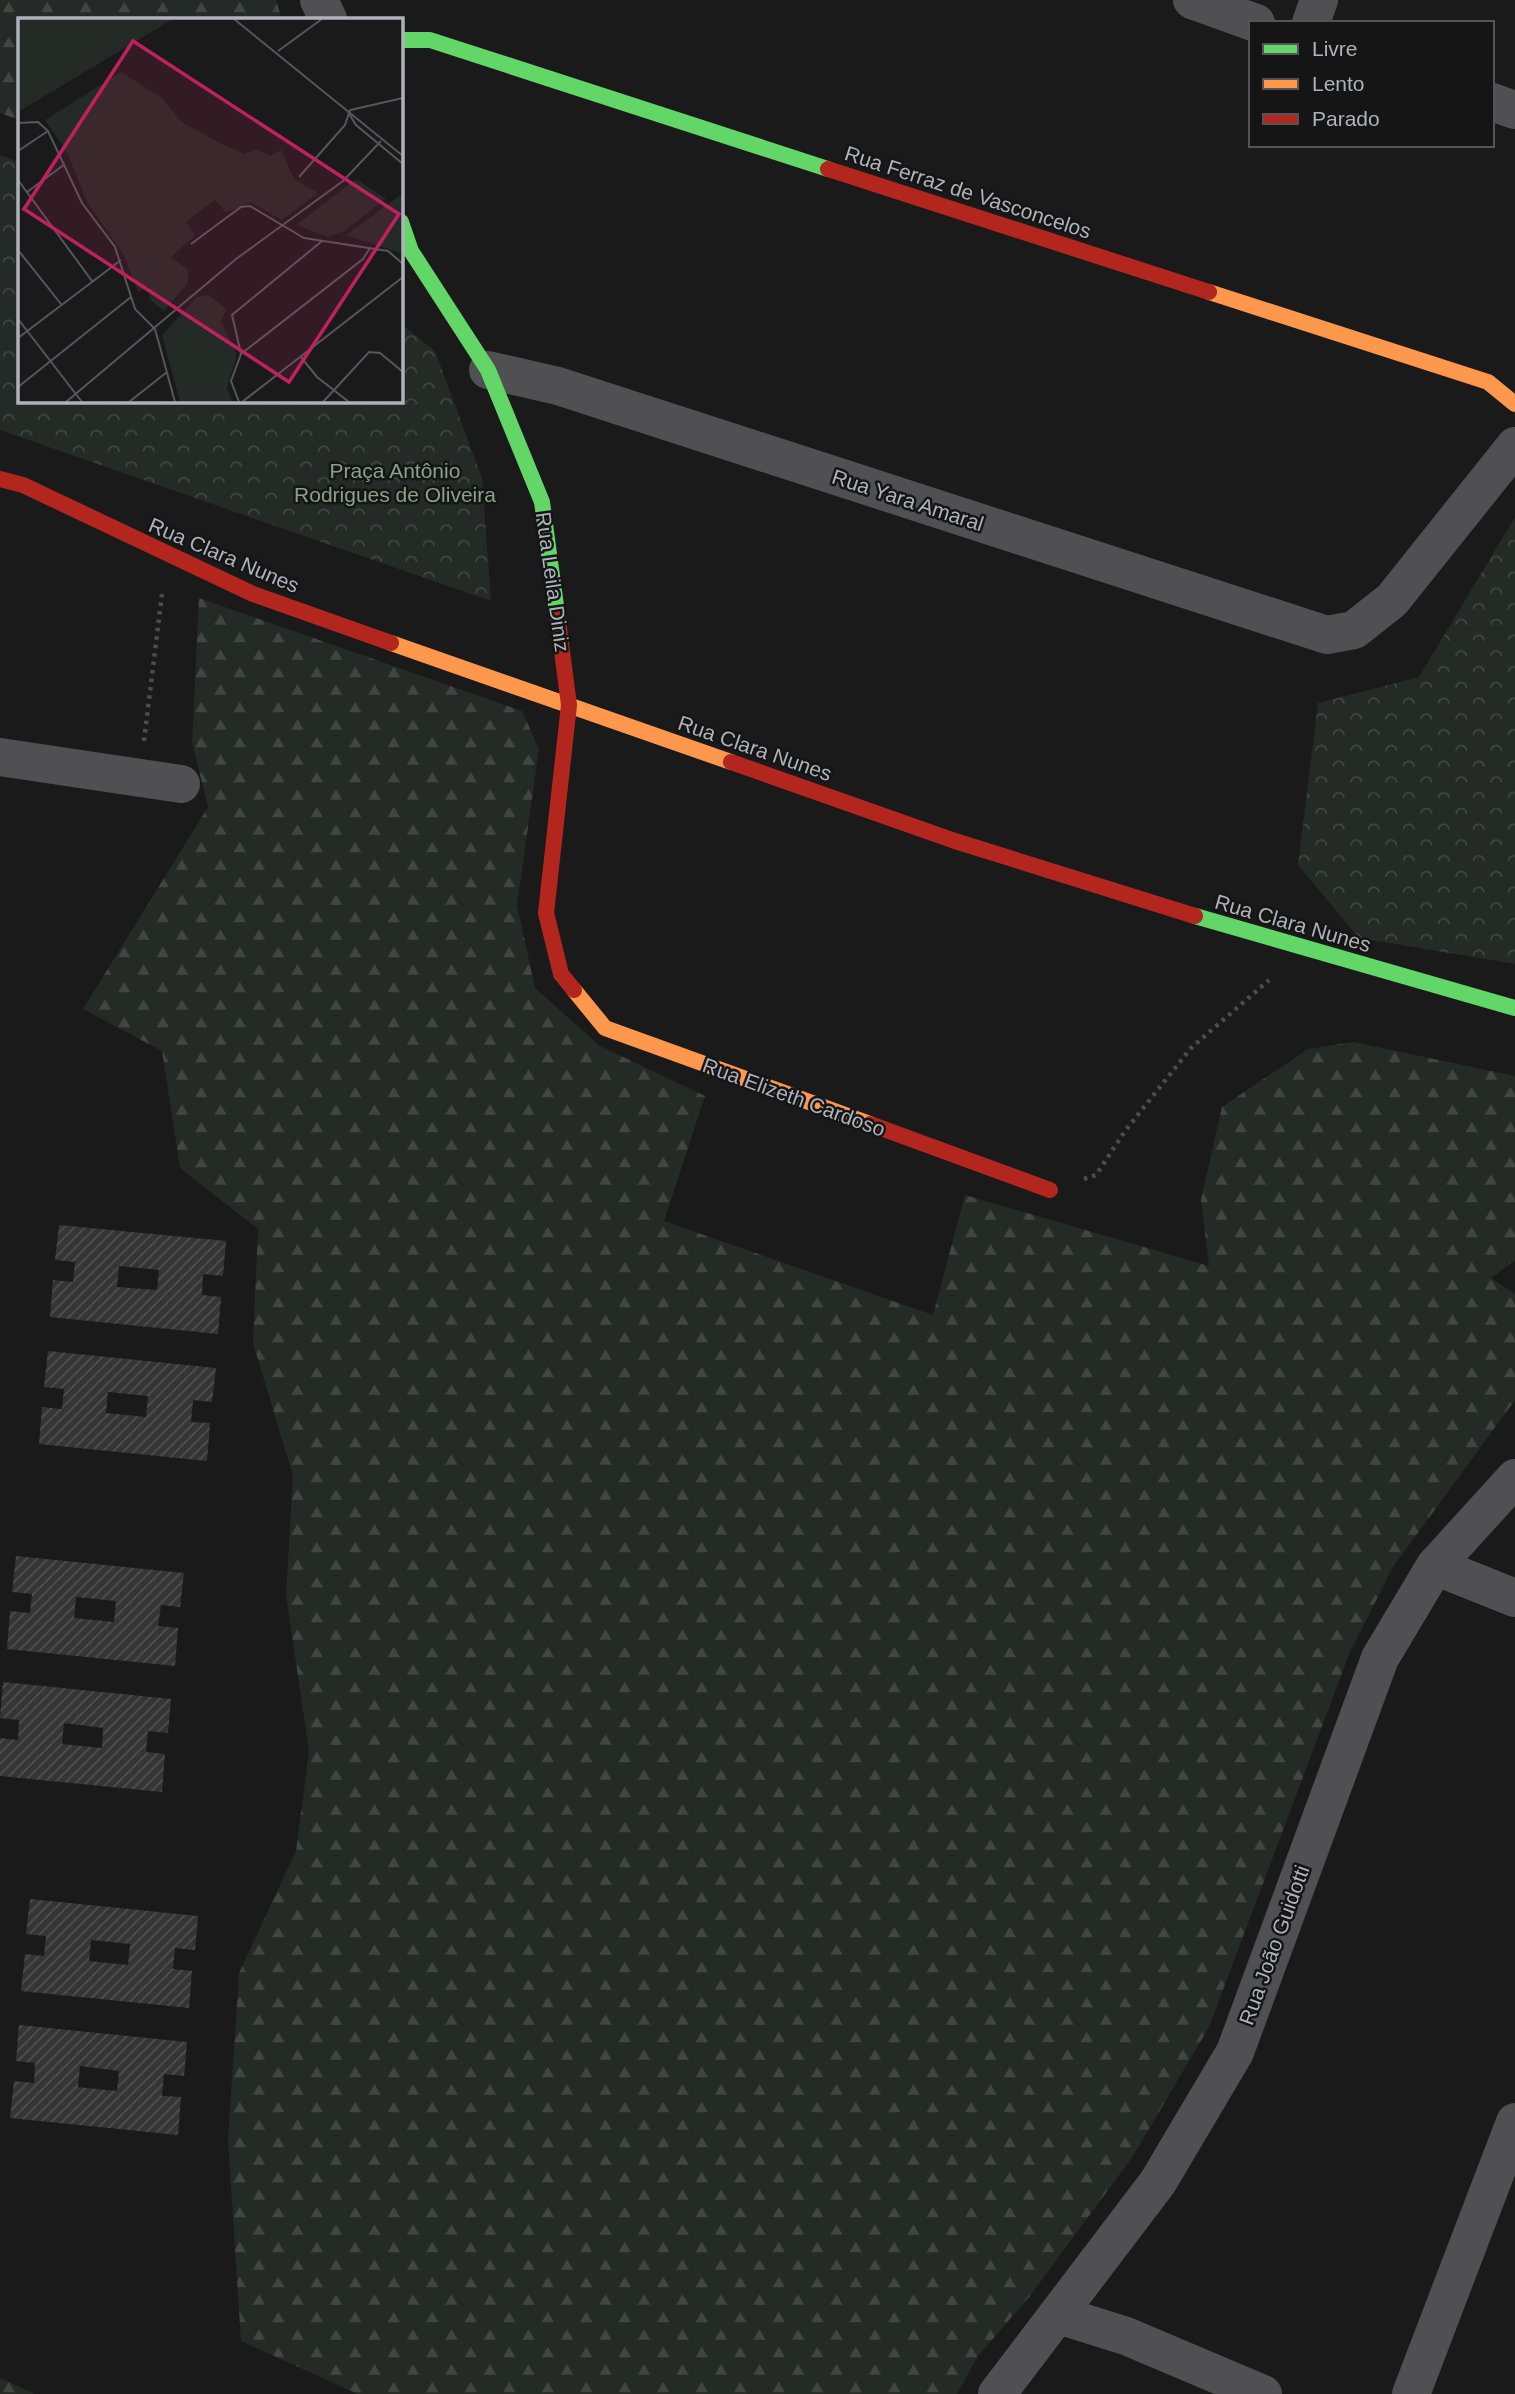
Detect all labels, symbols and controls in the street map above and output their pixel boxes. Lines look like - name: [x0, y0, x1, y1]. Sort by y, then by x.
- inset map: [18, 18, 402, 402]
- legend: [1249, 21, 1494, 147]
- text: Livre: [1312, 37, 1358, 60]
- text: Lento: [1312, 72, 1365, 95]
- text: Parado: [1312, 107, 1380, 130]
- street label: Rua Ferraz de Vasconcelos: [842, 141, 1094, 243]
- park label: Praça Antônio Rodrigues de Oliveira: [294, 459, 496, 506]
- street label: Rua Yara Amaral: [829, 465, 987, 535]
- street label: Rua Leila Diniz: [532, 510, 574, 654]
- street label: Rua Clara Nunes: [145, 513, 303, 597]
- street label: Rua Clara Nunes: [675, 711, 835, 785]
- street label: Rua Clara Nunes: [1212, 890, 1374, 956]
- street label: Rua Elizeth Cardoso: [700, 1053, 888, 1141]
- street label: Rua João Guidotti: [1234, 1862, 1314, 2028]

